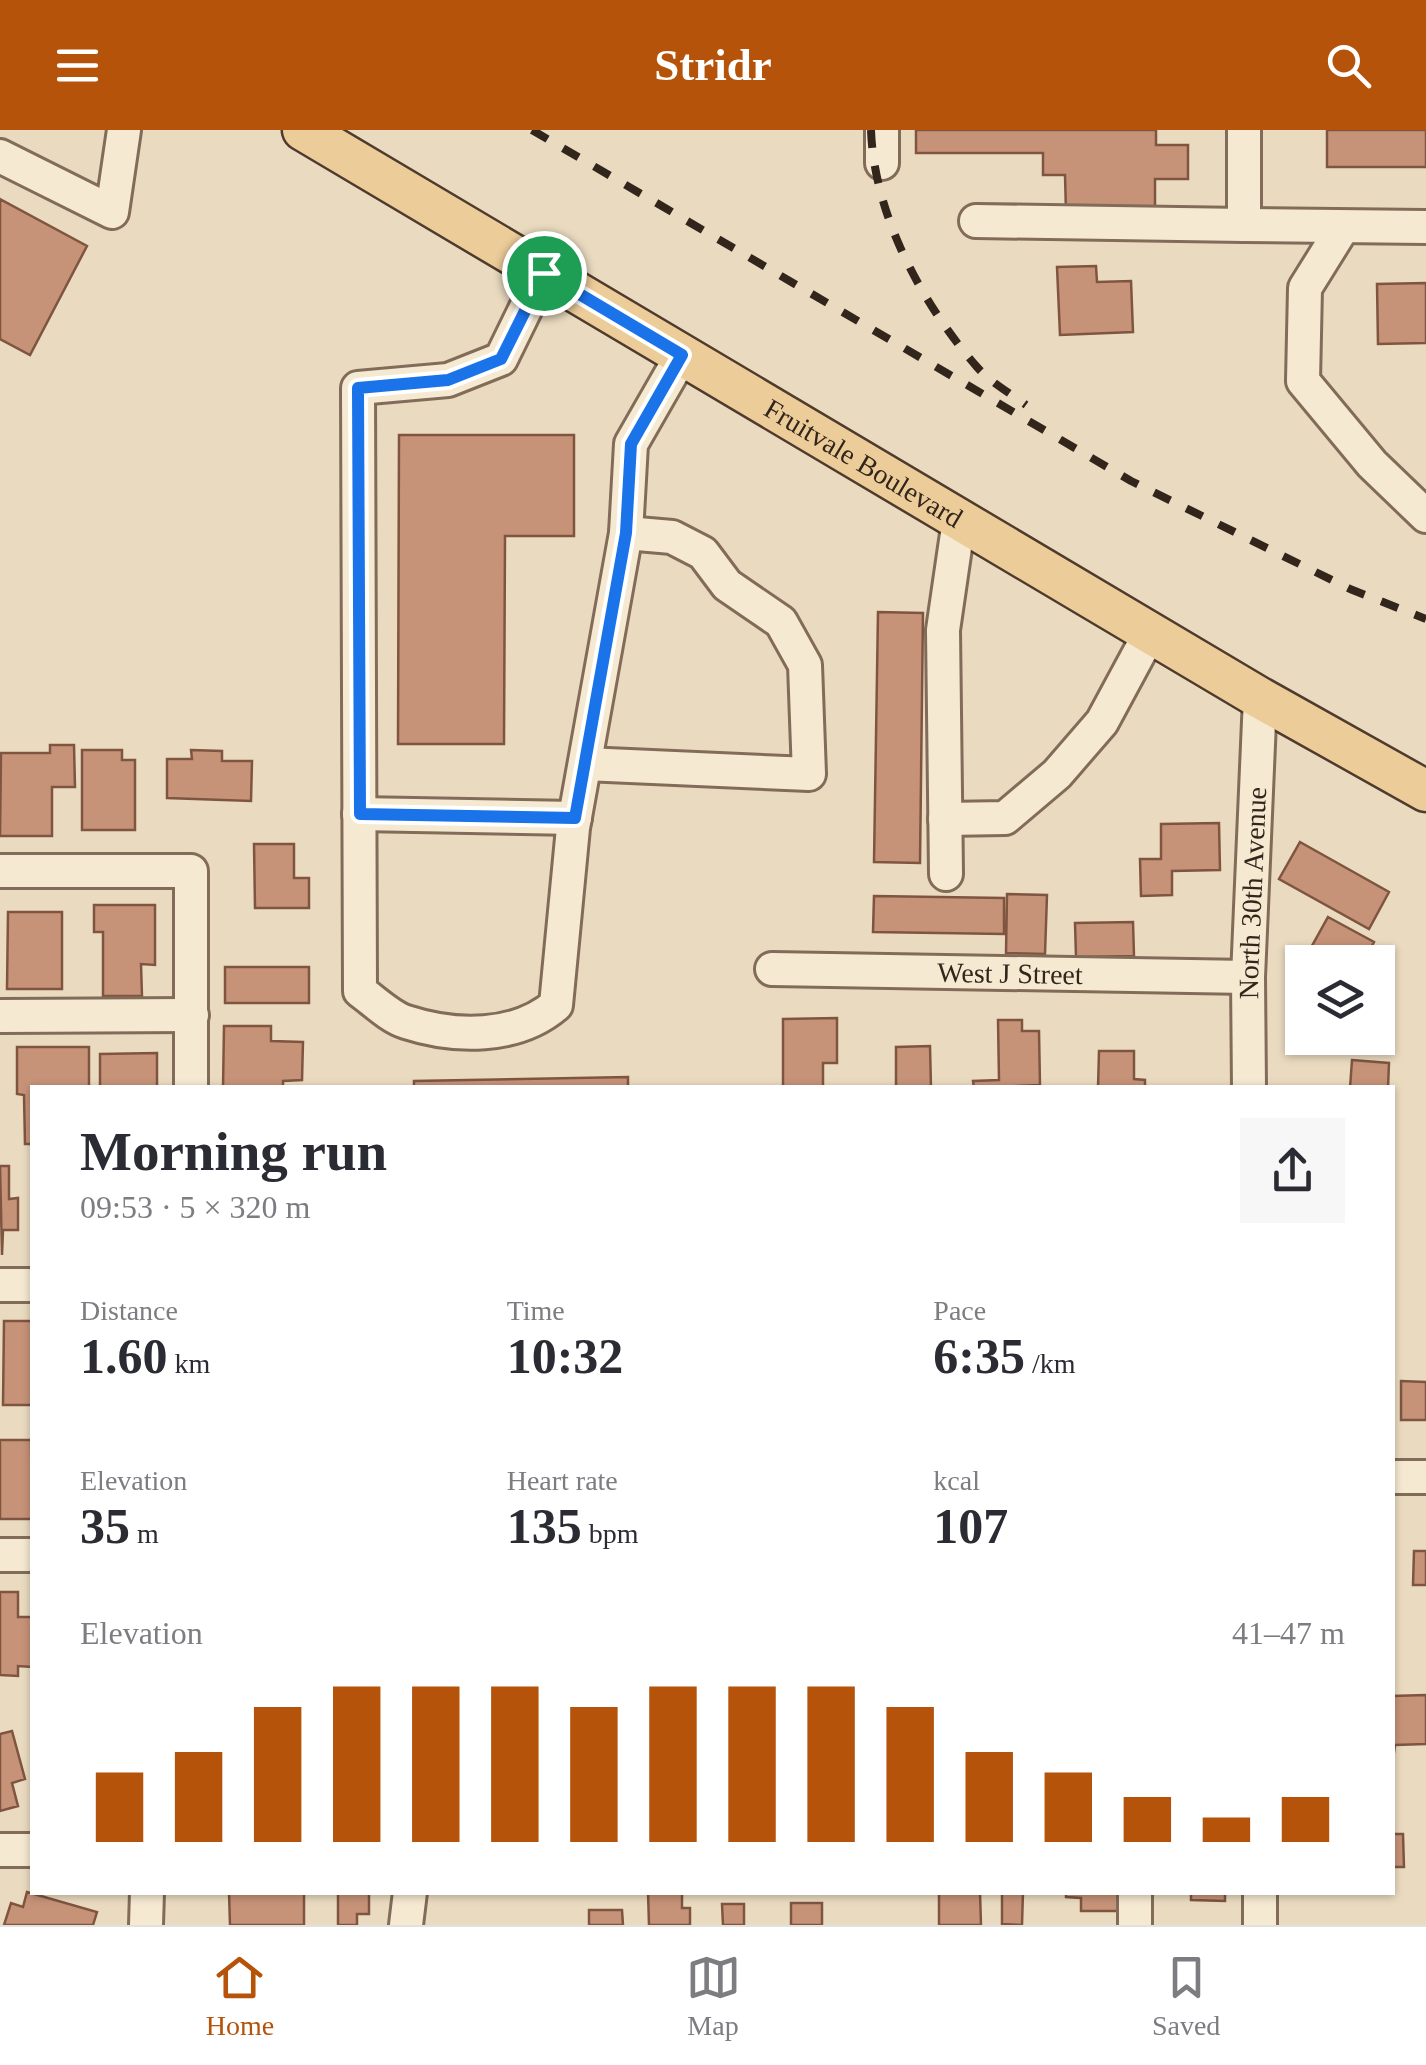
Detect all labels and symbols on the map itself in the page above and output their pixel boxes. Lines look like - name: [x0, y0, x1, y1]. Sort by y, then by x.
- pin: [502, 231, 587, 316]
- street label: Fruitvale Boulevard: [759, 393, 968, 534]
- street label: North 30th Avenue: [1233, 786, 1272, 999]
- street label: West J Street: [937, 957, 1083, 990]

